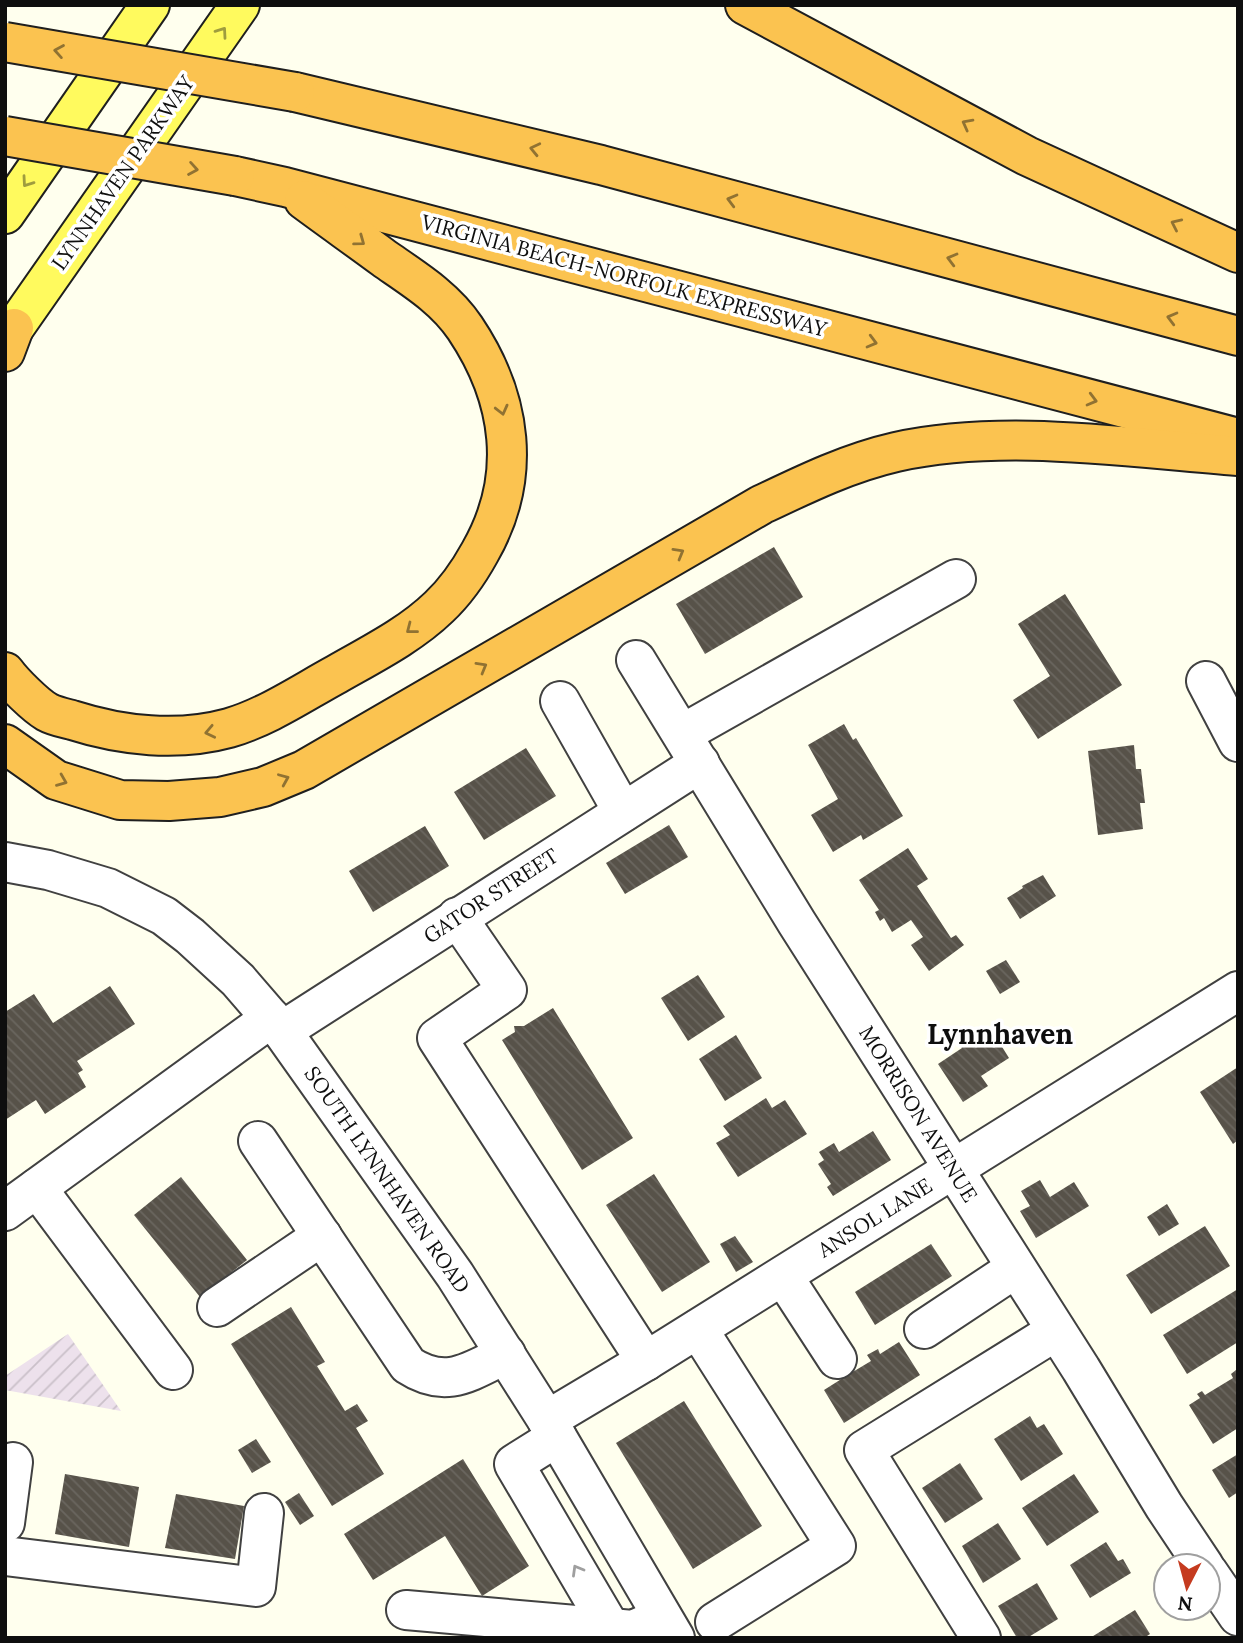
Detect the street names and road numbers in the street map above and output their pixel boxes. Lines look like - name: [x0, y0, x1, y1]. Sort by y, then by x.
- street label: LYNNHAVEN PARKWAY: [45, 70, 200, 275]
- street label: VIRGINIA BEACH-NORFOLK EXPRESSWAY: [417, 208, 831, 343]
- street label: GATOR STREET: [418, 842, 563, 949]
- street label: MORRISON AVENUE: [853, 1021, 984, 1207]
- street label: SOUTH LYNNHAVEN ROAD: [299, 1061, 476, 1298]
- street label: ANSOL LANE: [812, 1172, 937, 1264]

